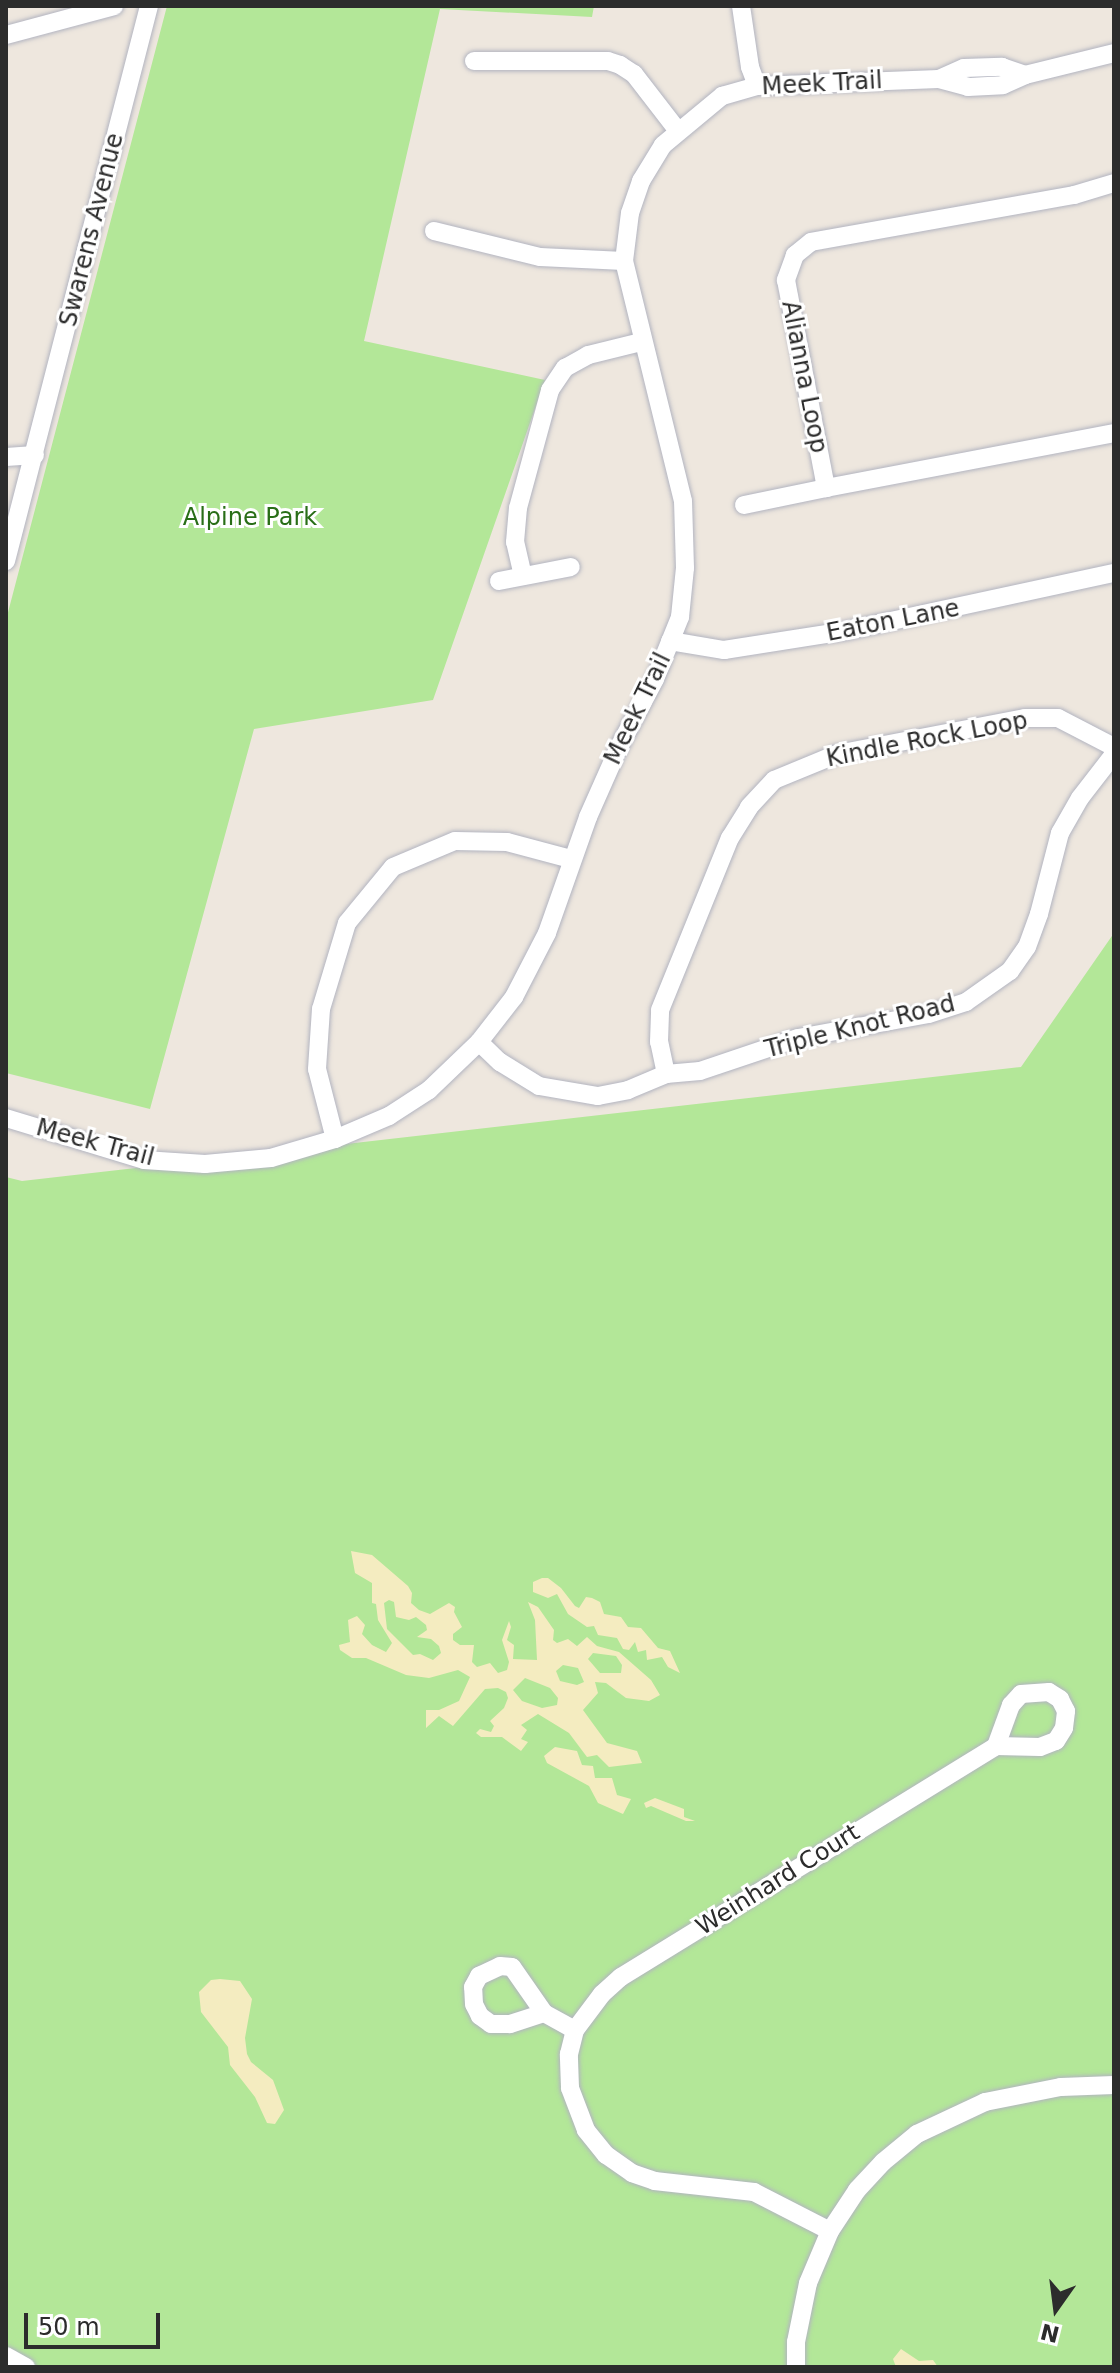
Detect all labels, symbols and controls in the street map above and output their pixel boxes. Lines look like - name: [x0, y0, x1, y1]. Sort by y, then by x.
- street label: Meek Trail: [761, 66, 883, 102]
- street label: Swarens Avenue: [54, 130, 130, 330]
- street label: Alianna Loop: [775, 298, 833, 456]
- park label: Alpine Park: [183, 504, 317, 532]
- street label: Eaton Lane: [824, 594, 962, 648]
- street label: Meek Trail: [599, 648, 677, 770]
- street label: Kindle Rock Loop: [824, 706, 1030, 774]
- street label: Triple Knot Road: [762, 989, 958, 1065]
- street label: Meek Trail: [33, 1113, 157, 1173]
- street label: Weinhard Court: [691, 1818, 865, 1942]
- north arrow: [1016, 2269, 1096, 2349]
- scale bar: [28, 2297, 164, 2347]
- text: 50 m: [38, 2313, 100, 2341]
- text: N: [1038, 2318, 1062, 2347]

